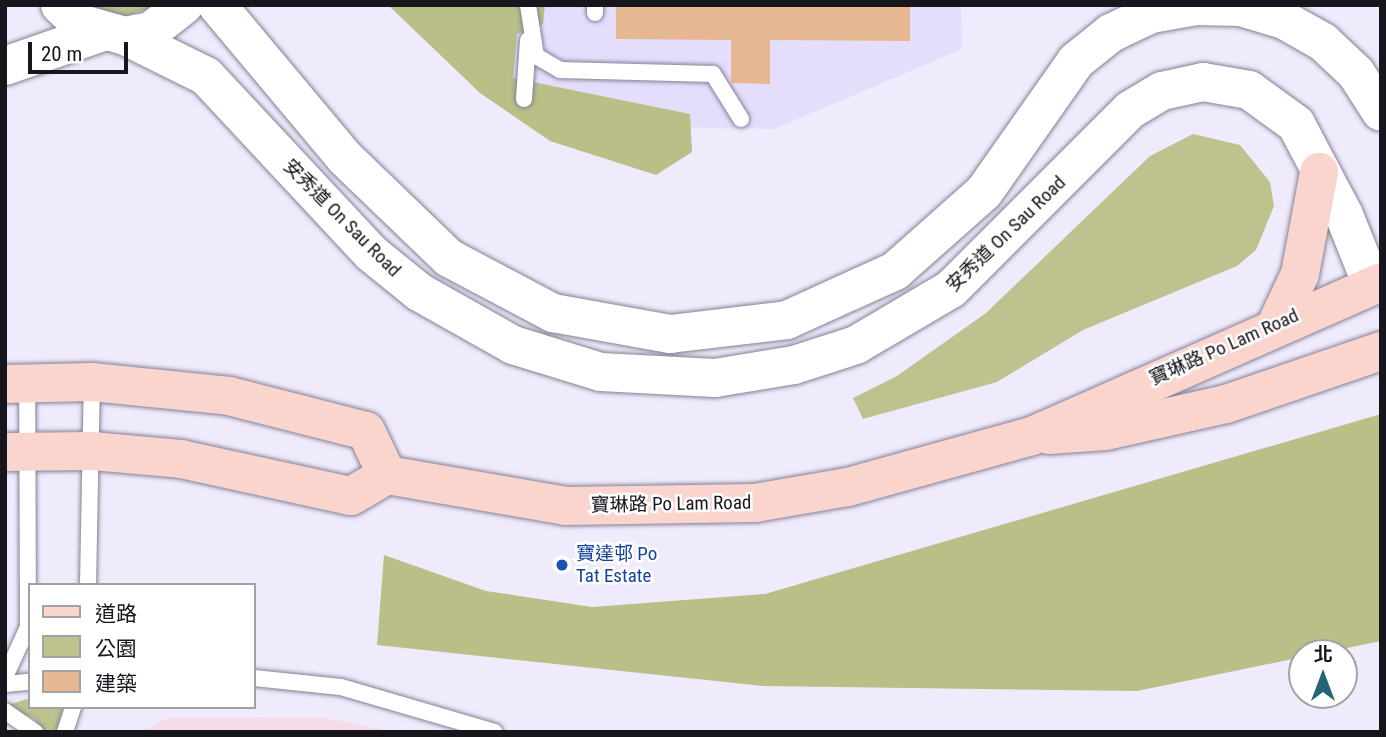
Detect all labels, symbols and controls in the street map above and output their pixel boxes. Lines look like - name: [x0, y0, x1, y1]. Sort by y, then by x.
- scale bar: [32, 28, 131, 72]
- text: 20 m: [41, 42, 82, 66]
- street label: 安秀道 On Sau Road: [278, 154, 406, 282]
- street label: 安秀道 On Sau Road: [942, 171, 1070, 297]
- street label: 寶琳路 Po Lam Road: [1146, 304, 1302, 390]
- street label: 寶琳路 Po Lam Road: [591, 491, 751, 517]
- place label: 寶達邨 Po Tat Estate: [576, 543, 657, 587]
- marker: 寶達邨 Po Tat Estate: [554, 557, 570, 573]
- legend: [28, 583, 256, 709]
- text: 道路: [95, 602, 137, 626]
- text: 公園: [95, 637, 137, 661]
- north arrow: [1288, 639, 1358, 709]
- text: 北: [1313, 643, 1333, 666]
- text: 建築: [95, 672, 137, 696]

